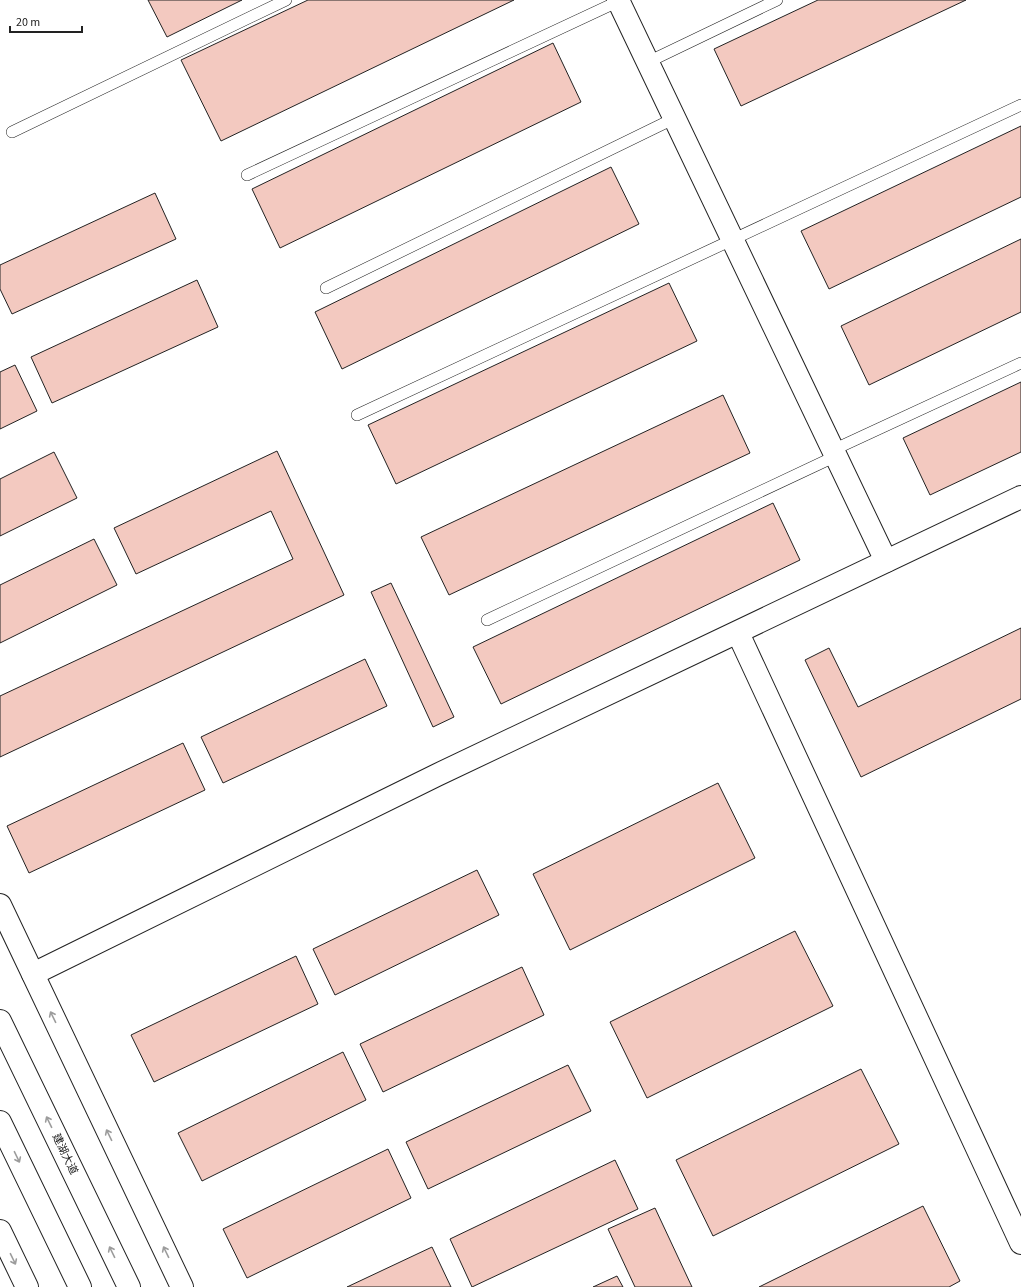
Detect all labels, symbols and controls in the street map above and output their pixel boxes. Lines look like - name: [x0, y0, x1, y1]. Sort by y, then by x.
- scale bar: [10, 8, 82, 34]
- text: 20 m: [16, 14, 40, 31]
- one-way arrow: [49, 1012, 56, 1024]
- one-way arrow: [45, 1117, 52, 1129]
- one-way arrow: [105, 1129, 112, 1141]
- street label: 建湖大道: [49, 1131, 81, 1177]
- one-way arrow: [14, 1151, 21, 1163]
- one-way arrow: [108, 1246, 115, 1258]
- one-way arrow: [162, 1246, 169, 1258]
- one-way arrow: [10, 1253, 17, 1265]

